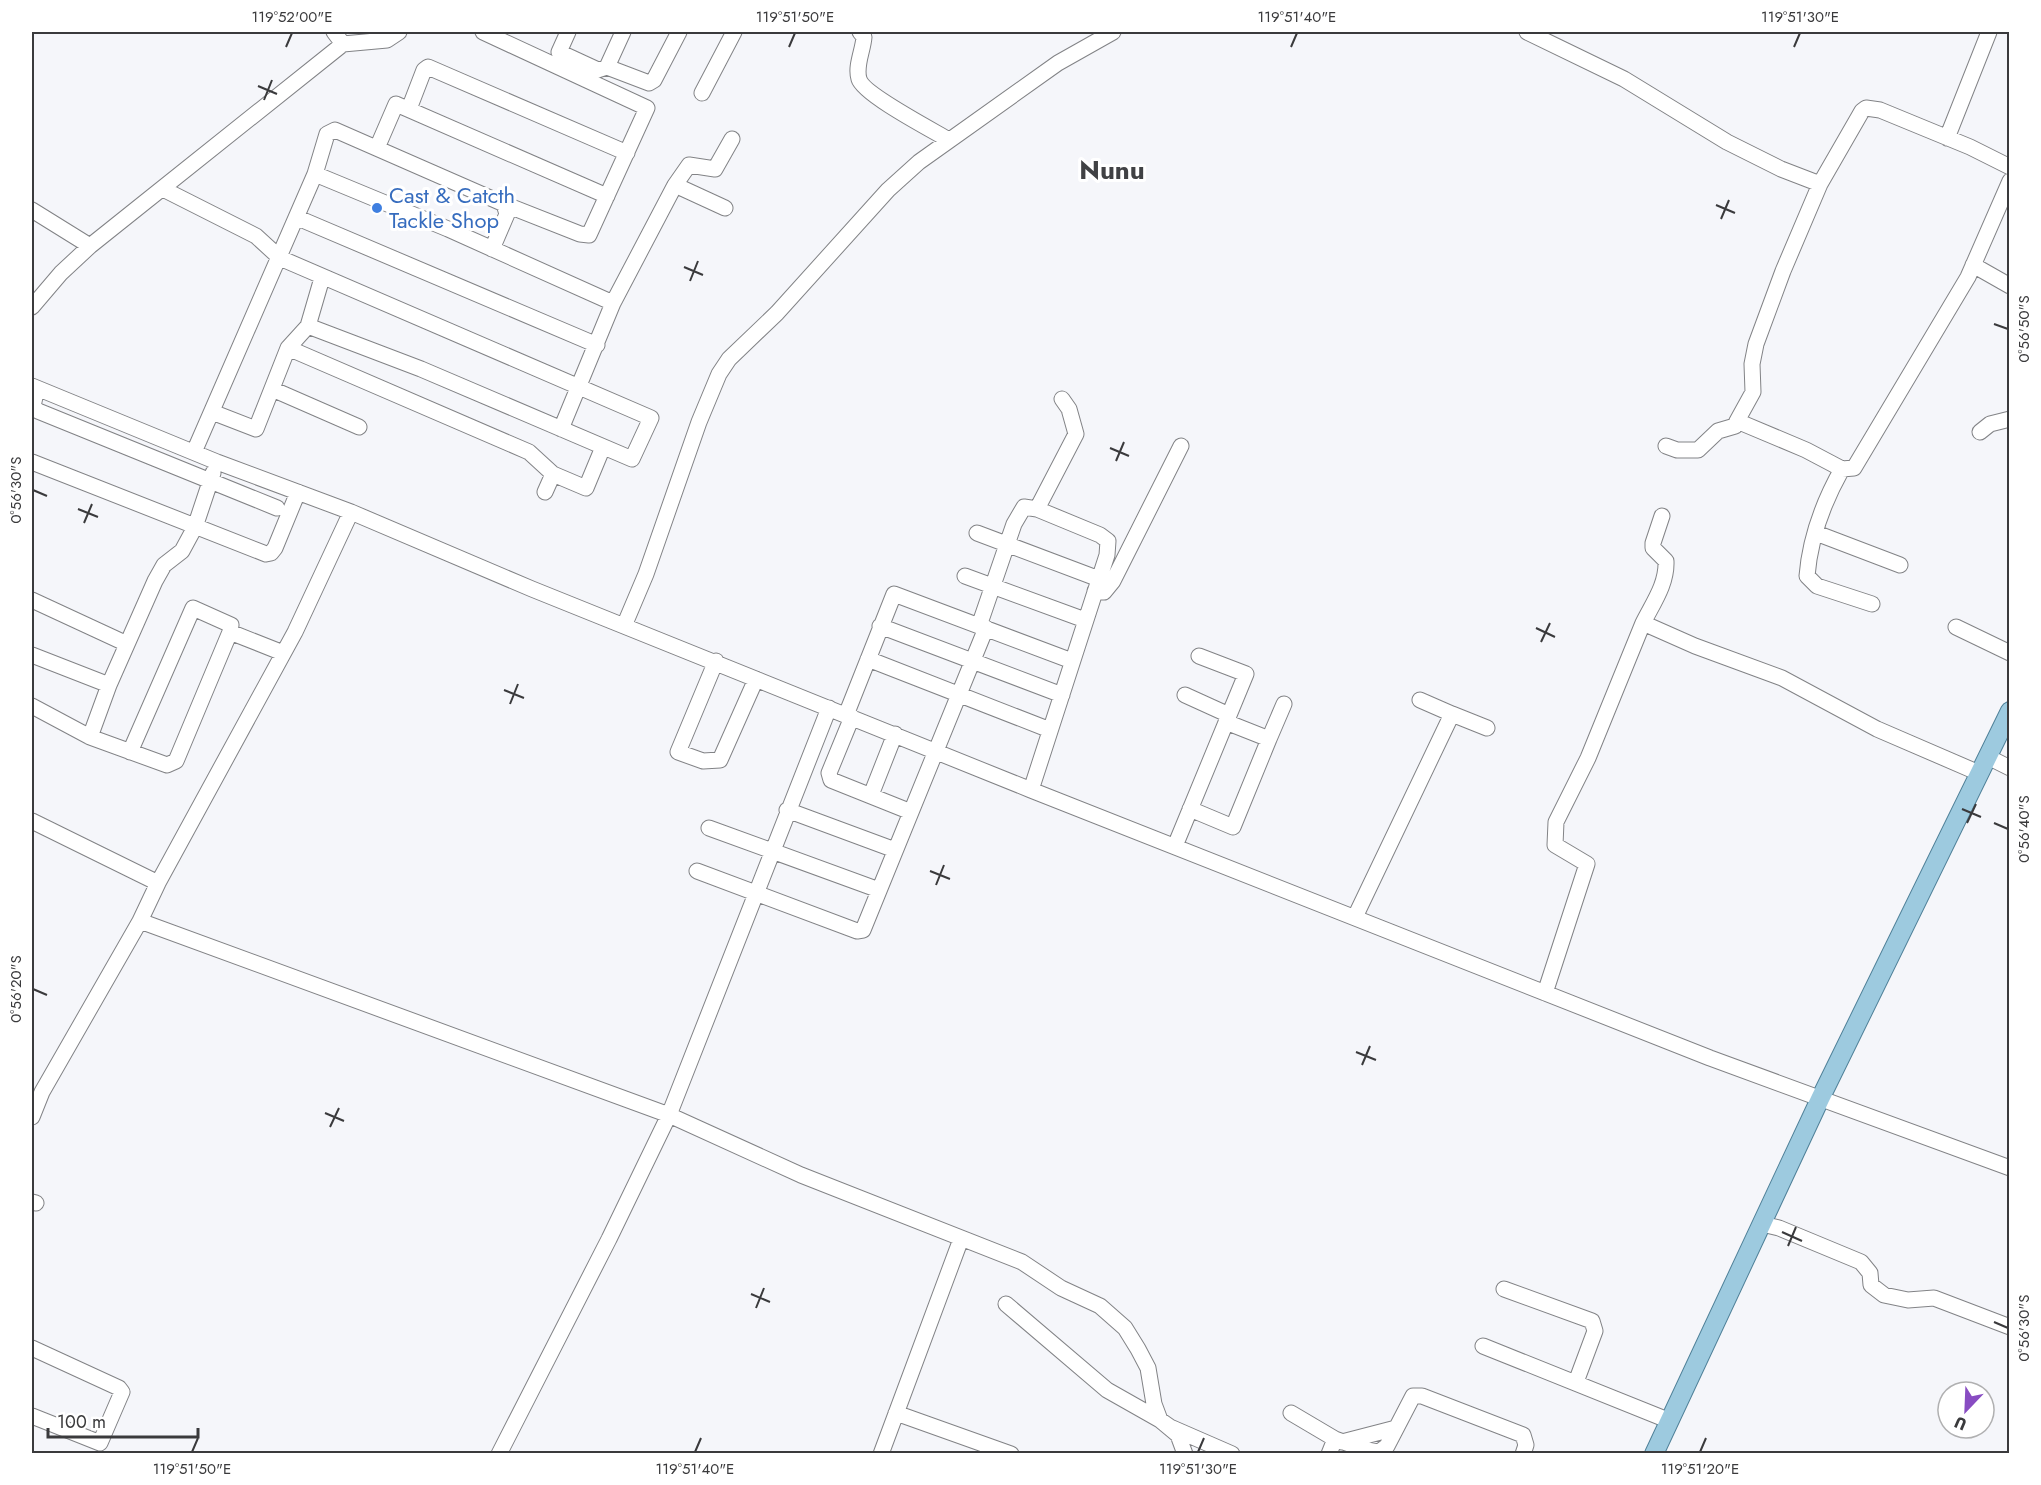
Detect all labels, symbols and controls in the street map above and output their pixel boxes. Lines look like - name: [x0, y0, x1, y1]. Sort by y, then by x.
- text: 119°52'00"E: [252, 6, 332, 28]
- text: 119°51'50"E: [756, 6, 834, 28]
- text: 119°51'40"E: [1258, 6, 1336, 28]
- text: 119°51'30"E: [1761, 6, 1839, 28]
- district label: Nunu: [1079, 151, 1145, 189]
- place label: Cast & Catcth Tackle Shop: [389, 179, 515, 236]
- marker: Cast & Catcth Tackle Shop: [370, 201, 384, 215]
- text: 0°56'50"S: [2013, 295, 2035, 363]
- text: 0°56'30"S: [5, 457, 27, 523]
- text: 0°56'40"S: [2013, 795, 2035, 863]
- text: 0°56'20"S: [5, 955, 27, 1023]
- text: 0°56'30"S: [2013, 1295, 2035, 1361]
- north arrow: [1936, 1380, 1996, 1440]
- scale bar: [48, 1401, 198, 1439]
- text: 100 m: [57, 1409, 106, 1435]
- text: U: [1951, 1411, 1970, 1436]
- text: 119°51'50"E: [153, 1458, 231, 1480]
- text: 119°51'40"E: [656, 1458, 734, 1480]
- text: 119°51'30"E: [1159, 1458, 1237, 1480]
- text: 119°51'20"E: [1661, 1458, 1739, 1480]

